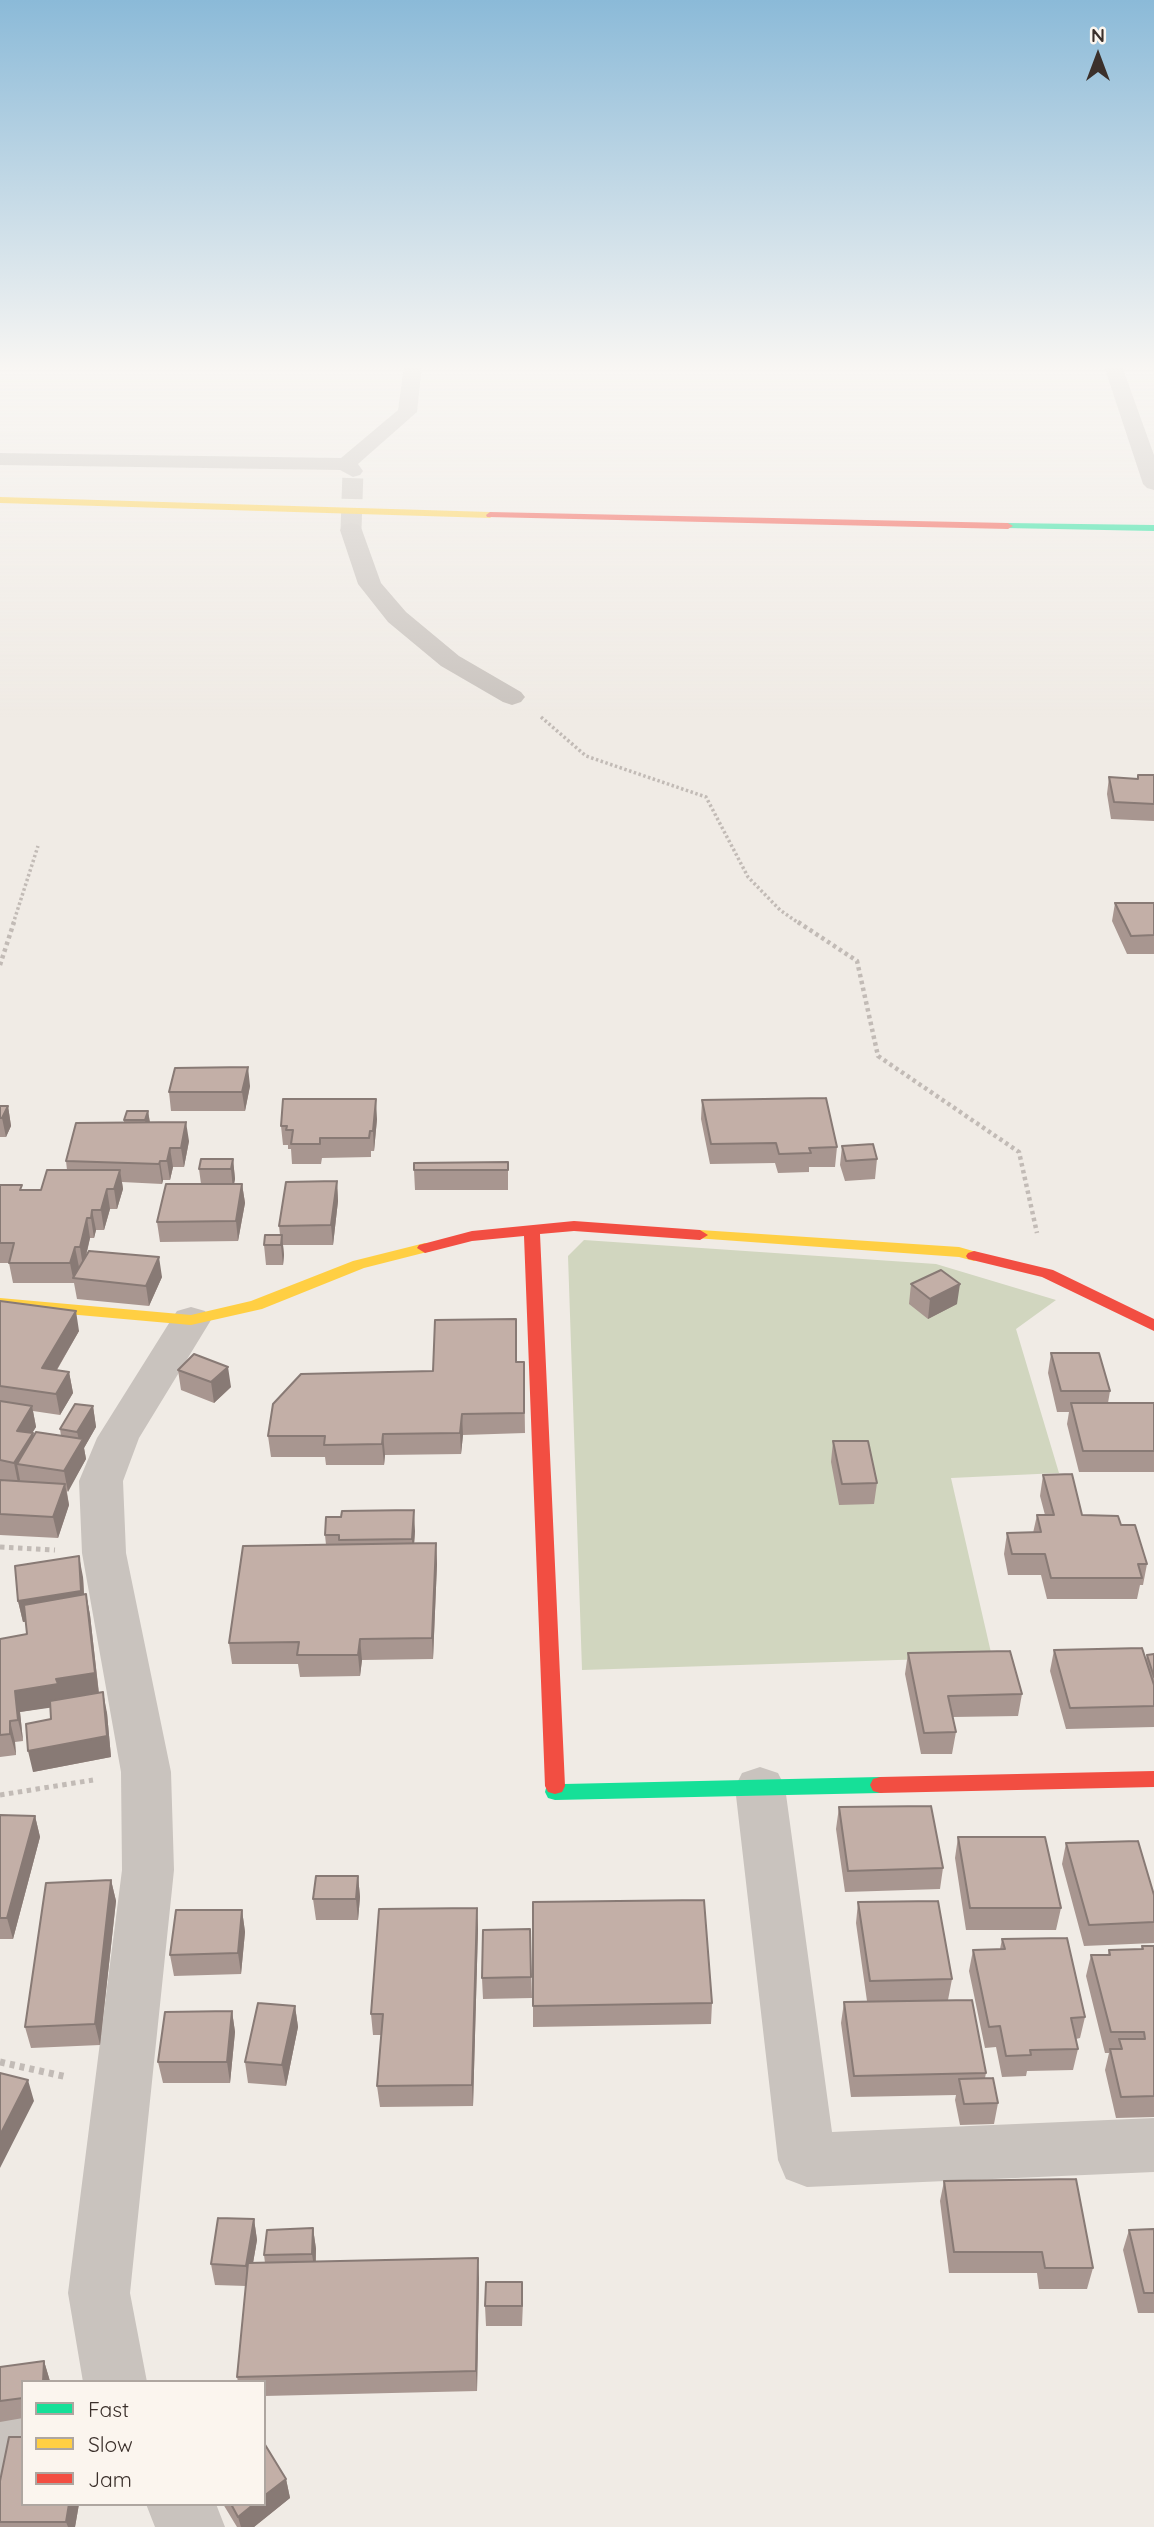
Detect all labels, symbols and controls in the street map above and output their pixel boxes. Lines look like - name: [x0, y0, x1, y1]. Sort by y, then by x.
- north arrow: [1063, 21, 1133, 91]
- text: N: [1091, 23, 1105, 47]
- legend: [21, 2380, 266, 2506]
- text: Fast: [88, 2396, 129, 2422]
- text: Slow: [88, 2431, 133, 2457]
- text: Jam: [88, 2466, 132, 2492]

